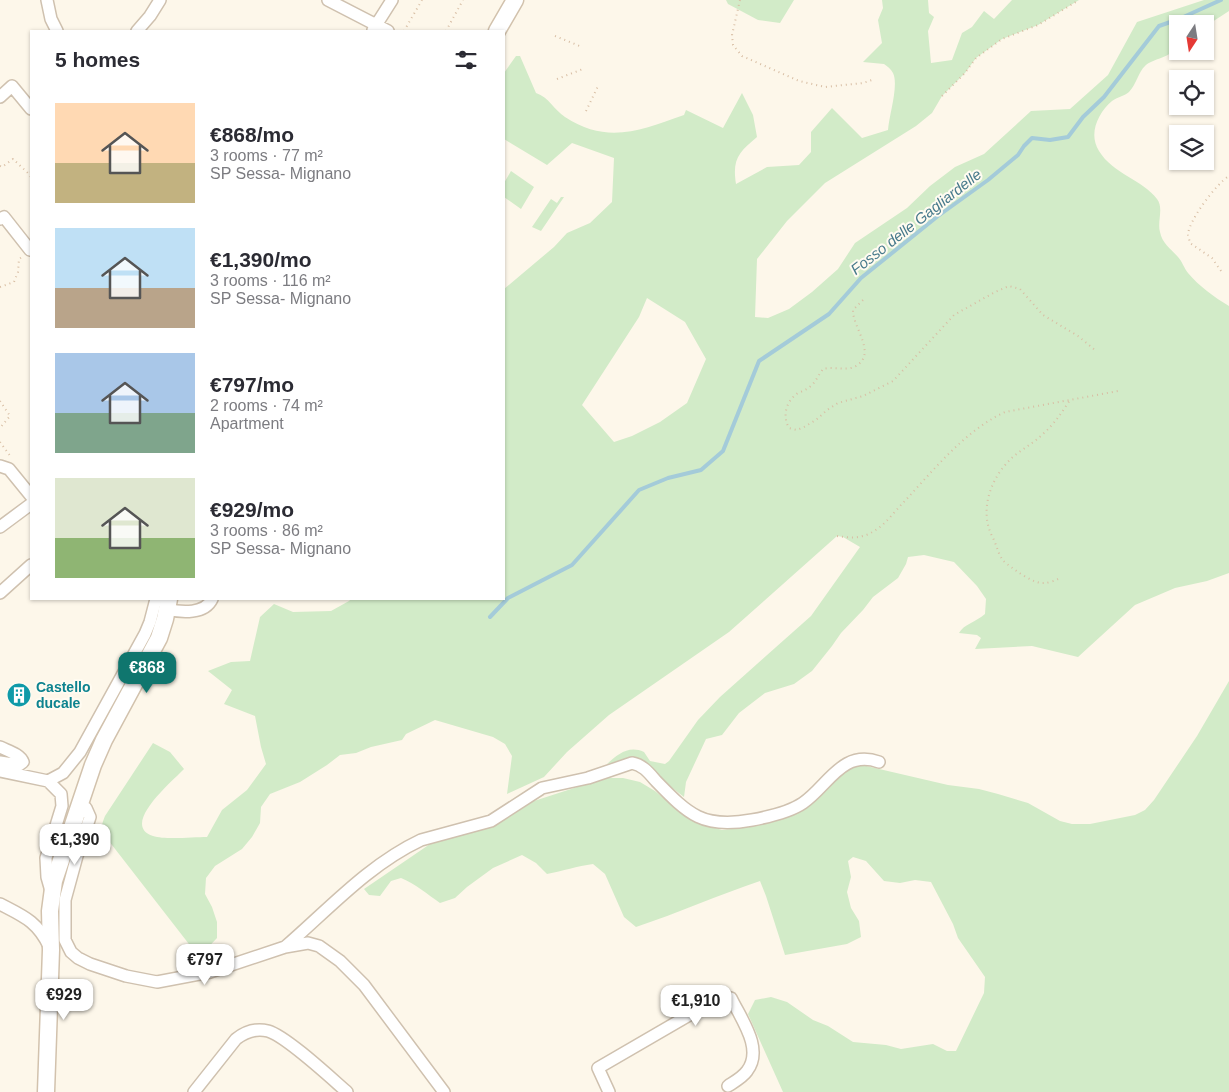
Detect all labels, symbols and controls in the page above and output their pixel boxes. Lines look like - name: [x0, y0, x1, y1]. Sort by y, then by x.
- north arrow: [1169, 15, 1214, 60]
- map controls: [1169, 15, 1214, 170]
- icon: filters: [452, 46, 480, 74]
- text: 5 homes: [55, 48, 140, 71]
- button: locate: [1169, 70, 1214, 115]
- icon: home: [95, 123, 155, 183]
- text: €868/mo: [210, 123, 294, 146]
- button: layers: [1169, 125, 1214, 170]
- text: 3 rooms · 77 m²: [210, 147, 323, 164]
- text: SP Sessa- Mignano: [210, 165, 351, 182]
- water label: Fosso delle Gagliardelle: [847, 165, 984, 278]
- icon: home: [95, 248, 155, 308]
- text: €1,390/mo: [210, 248, 312, 271]
- text: 3 rooms · 116 m²: [210, 272, 331, 289]
- text: SP Sessa- Mignano: [210, 290, 351, 307]
- icon: home: [95, 373, 155, 433]
- text: €797/mo: [210, 373, 294, 396]
- text: 2 rooms · 74 m²: [210, 397, 323, 414]
- text: Apartment: [210, 415, 284, 432]
- icon: home: [95, 498, 155, 558]
- text: €929/mo: [210, 498, 294, 521]
- text: 3 rooms · 86 m²: [210, 522, 323, 539]
- text: SP Sessa- Mignano: [210, 540, 351, 557]
- pin: €868: [117, 652, 177, 694]
- text: €868: [129, 659, 165, 676]
- place label: Castello ducale: [36, 679, 90, 711]
- building icon: Castello ducale: [6, 682, 32, 708]
- pin: €1,390: [34, 824, 116, 866]
- text: €1,390: [51, 831, 99, 848]
- pin: €797: [175, 944, 235, 986]
- text: €797: [187, 951, 223, 968]
- pin: €929: [34, 978, 94, 1021]
- pin: €1,910: [655, 984, 737, 1027]
- text: €929: [46, 986, 82, 1003]
- text: €1,910: [672, 992, 720, 1009]

